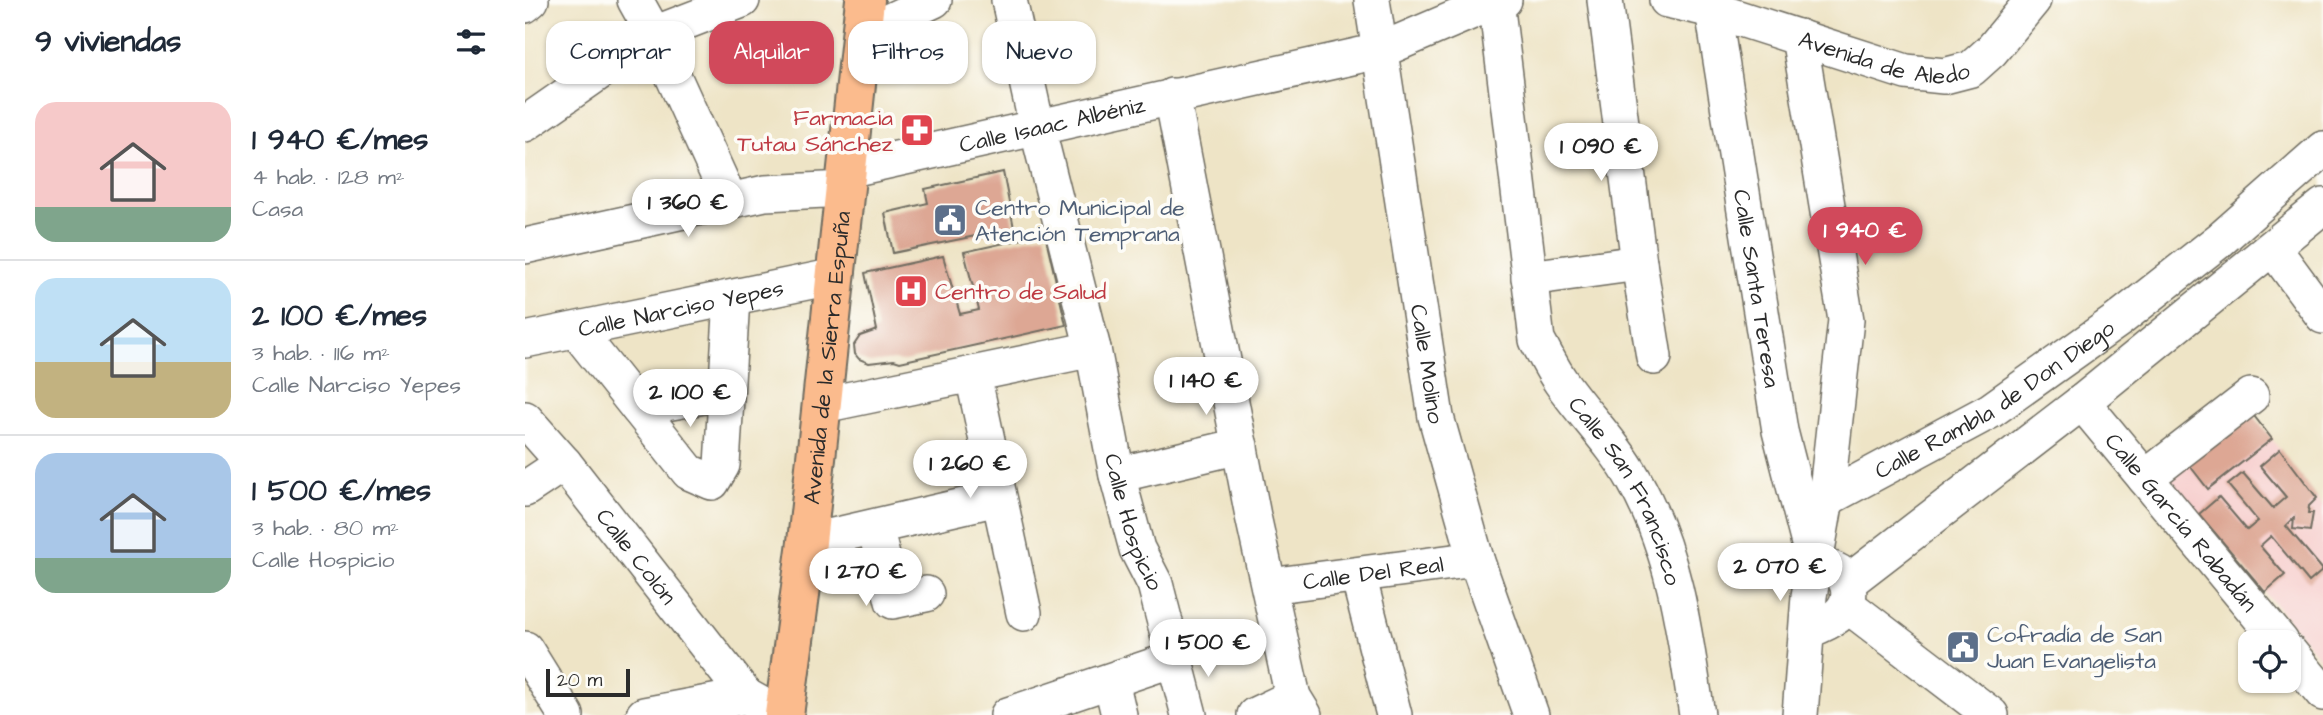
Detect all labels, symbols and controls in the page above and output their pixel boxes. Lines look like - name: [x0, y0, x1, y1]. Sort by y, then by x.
- text: 9 viviendas: [35, 21, 181, 63]
- chip: Comprar: [546, 21, 695, 84]
- chip: Alquilar: [709, 21, 834, 84]
- chip: Filtros: [848, 21, 968, 84]
- chip: Nuevo: [982, 21, 1096, 84]
- icon: filters: [452, 23, 490, 61]
- street label: Avenida de Aledo: [1794, 24, 1973, 93]
- street label: Calle Isaac Albéniz: [956, 89, 1149, 161]
- place label: Farmacia Tutau Sánchez: [737, 102, 894, 160]
- pharmacy icon: Farmacia Tutau Sánchez: [898, 111, 936, 149]
- text: 1 940 €/mes: [252, 119, 428, 161]
- pin: 1 090 €: [1536, 124, 1666, 183]
- icon: home: [91, 130, 175, 214]
- text: 1 090 €: [1560, 130, 1642, 162]
- text: 4 hab. · 128 m²: [252, 161, 405, 193]
- pin: 1 360 €: [623, 180, 753, 239]
- text: 1 360 €: [648, 186, 728, 218]
- street label: Calle Santa Teresa: [1725, 187, 1788, 390]
- place label: Centro Municipal de Atención Temprana: [975, 192, 1185, 250]
- text: Casa: [252, 193, 303, 225]
- public building icon: Centro Municipal de Atención Temprana: [931, 201, 969, 239]
- pin: 1 940 €: [1800, 208, 1930, 267]
- street label: Avenida de la Sierra Espuña: [796, 209, 859, 506]
- text: 1 940 €: [1824, 214, 1906, 246]
- street label: Calle Narciso Yepes: [575, 272, 787, 346]
- hospital icon: Centro de Salud: [892, 272, 930, 310]
- place label: Centro de Salud: [935, 276, 1107, 308]
- text: 2 100 €/mes: [252, 295, 427, 337]
- street label: Calle Molino: [1402, 302, 1452, 426]
- icon: home: [91, 306, 175, 390]
- street label: Calle Rambla de Don Diego: [1869, 312, 2121, 487]
- text: 3 hab. · 116 m²: [252, 337, 390, 369]
- pin: 1 140 €: [1141, 358, 1271, 417]
- text: 1 140 €: [1170, 364, 1242, 396]
- text: Calle Narciso Yepes: [252, 369, 461, 401]
- pin: 2 100 €: [625, 370, 755, 429]
- text: 2 100 €: [649, 376, 731, 408]
- street label: Calle San Francisco: [1561, 390, 1689, 589]
- street label: Calle García Rabadán: [2097, 426, 2265, 619]
- pin: 1 260 €: [905, 440, 1035, 500]
- text: 1 260 €: [929, 447, 1011, 479]
- street label: Calle Hospicio: [1096, 451, 1171, 596]
- text: 1 500 €/mes: [252, 470, 431, 512]
- icon: home: [91, 481, 175, 565]
- street label: Calle Colón: [588, 502, 684, 612]
- text: 3 hab. · 80 m²: [252, 512, 399, 544]
- text: Calle Hospicio: [252, 544, 395, 576]
- pin: 2 070 €: [1715, 544, 1845, 603]
- pin: 1 270 €: [801, 548, 931, 608]
- street label: Calle Del Real: [1301, 548, 1445, 598]
- text: 2 070 €: [1733, 550, 1827, 582]
- text: 1 270 €: [825, 555, 907, 587]
- place label: Cofradía de San Juan Evangelista: [1987, 619, 2162, 678]
- pin: 1 500 €: [1143, 620, 1273, 679]
- text: 1 500 €: [1166, 626, 1250, 658]
- public building icon: Cofradía de San Juan Evangelista: [1944, 628, 1982, 666]
- map controls: [2238, 630, 2301, 693]
- button: locate: [2238, 630, 2301, 693]
- scale bar: [546, 666, 630, 698]
- text: 20 m: [557, 667, 602, 694]

